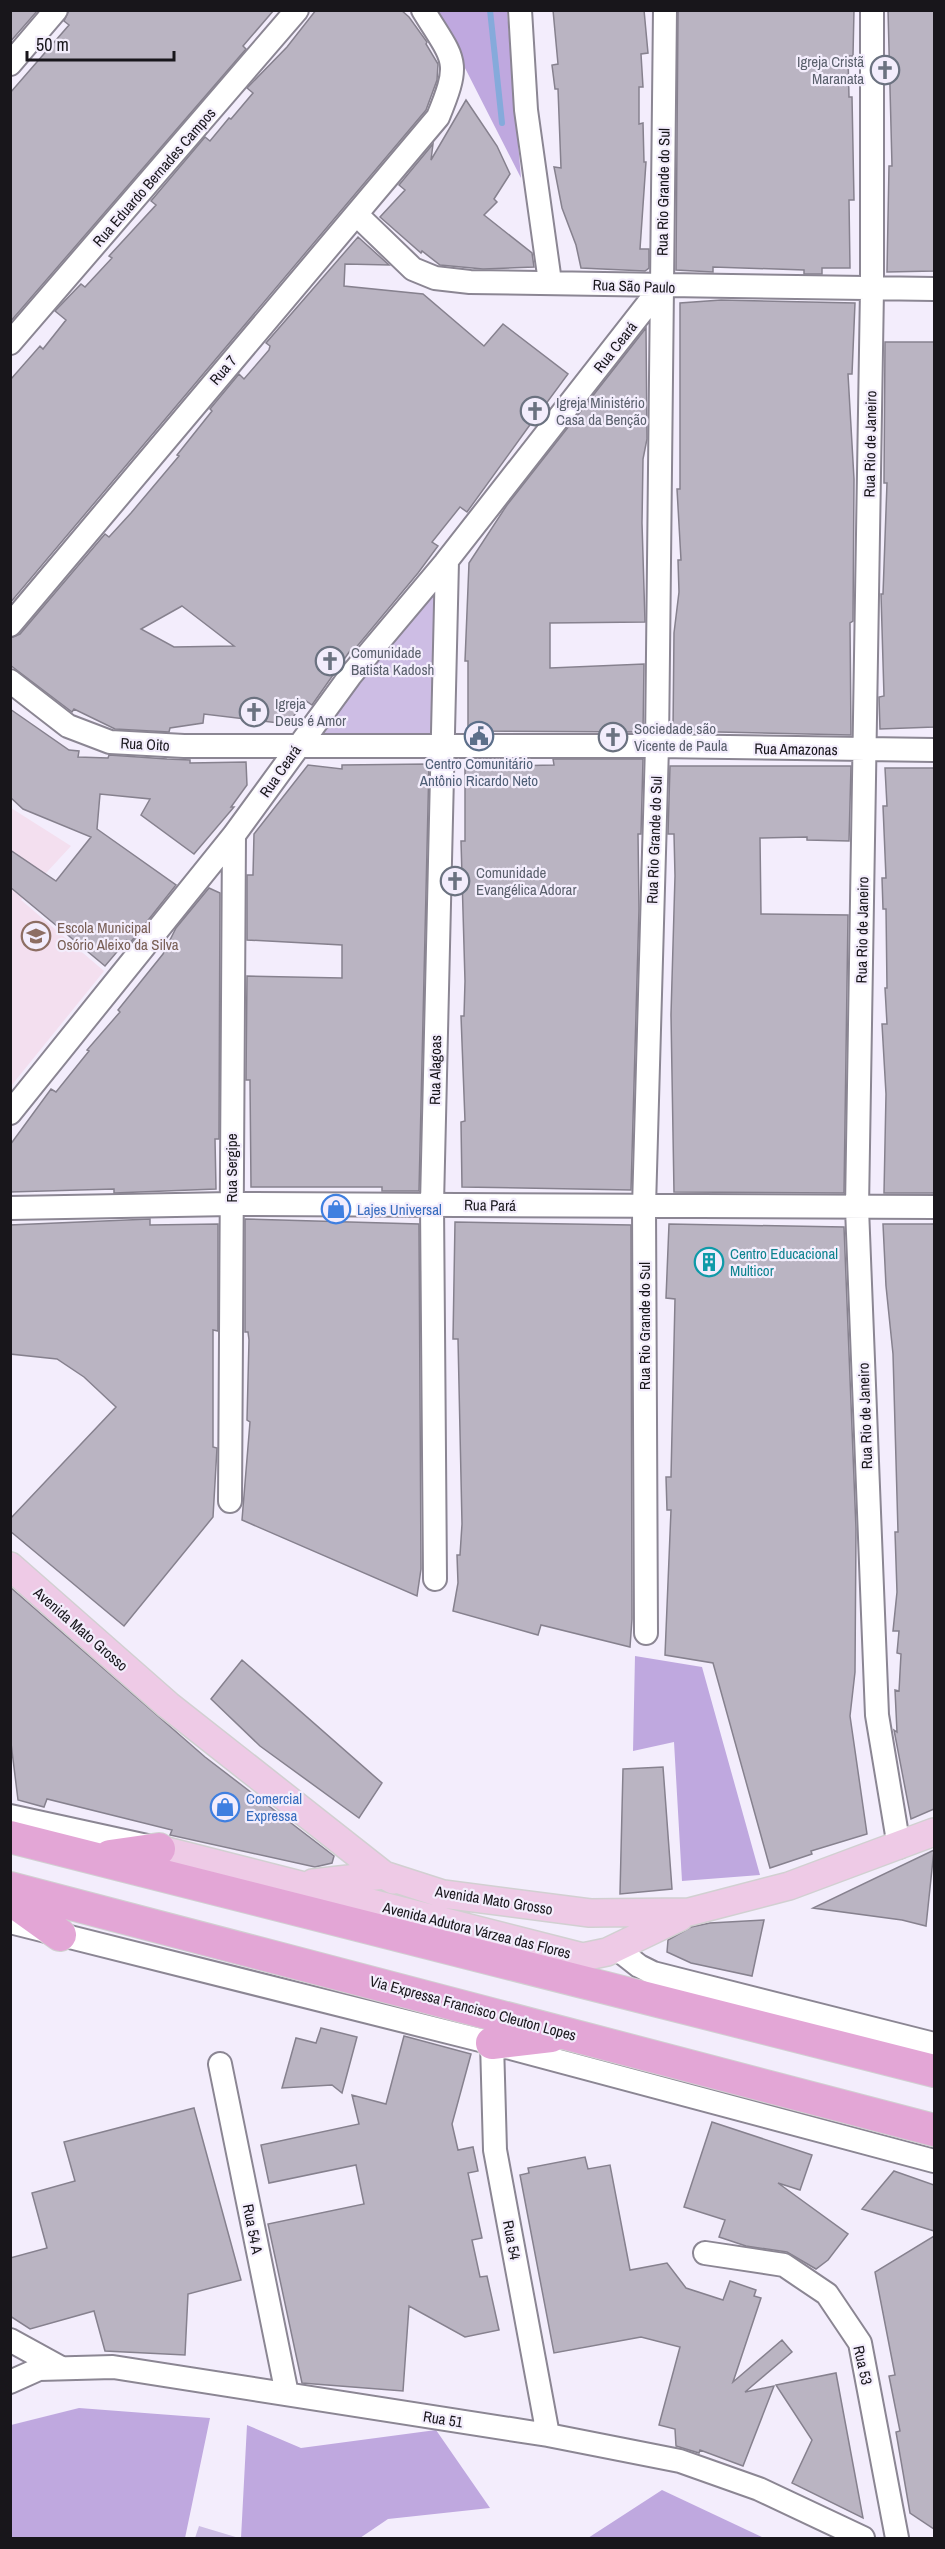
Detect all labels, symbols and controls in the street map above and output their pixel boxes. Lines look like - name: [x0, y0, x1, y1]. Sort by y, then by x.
- scale bar: [27, 24, 174, 62]
- text: 50 m: [36, 32, 69, 57]
- place label: Igreja Cristã Maranata: [797, 51, 864, 89]
- church icon: Igreja Cristã Maranata: [869, 54, 901, 86]
- street label: Rua Eduardo Bernades Campos: [88, 103, 220, 251]
- street label: Rua Rio Grande do Sul: [651, 128, 675, 256]
- street label: Rua São Paulo: [592, 274, 676, 298]
- street label: Rua Ceará: [588, 317, 642, 377]
- street label: Rua 7: [204, 351, 242, 389]
- street label: Rua Rio de Janeiro: [859, 390, 881, 498]
- place label: Igreja Ministério Casa da Benção: [556, 392, 647, 430]
- church icon: Igreja Ministério Casa da Benção: [519, 395, 551, 427]
- place label: Comunidade Batista Kadosh: [351, 642, 434, 680]
- church icon: Comunidade Batista Kadosh: [314, 645, 346, 677]
- place label: Igreja Deus é Amor: [275, 693, 346, 731]
- church icon: Igreja Deus é Amor: [238, 696, 270, 728]
- place label: Sociedade são Vicente de Paula: [634, 718, 728, 756]
- public building icon: Centro Comunitário Antônio Ricardo Neto: [463, 720, 495, 752]
- church icon: Sociedade são Vicente de Paula: [597, 721, 629, 753]
- street label: Rua Oito: [120, 732, 170, 756]
- street label: Rua Amazonas: [754, 738, 838, 760]
- street label: Rua Ceará: [254, 740, 306, 801]
- place label: Centro Comunitário Antônio Ricardo Neto: [419, 753, 538, 791]
- street label: Rua Rio Grande do Sul: [641, 776, 667, 904]
- place label: Comunidade Evangélica Adorar: [476, 862, 577, 900]
- church icon: Comunidade Evangélica Adorar: [439, 865, 471, 897]
- street label: Rua Rio de Janeiro: [851, 876, 873, 984]
- place label: Escola Municipal Osório Aleixo da Silva: [57, 917, 179, 955]
- school or university icon: Escola Municipal Osório Aleixo da Silva: [20, 920, 52, 952]
- street label: Rua Alagoas: [424, 1035, 446, 1105]
- street label: Rua Sergipe: [221, 1133, 242, 1203]
- shop icon: Lajes Universal: [320, 1193, 352, 1225]
- street label: Rua Pará: [464, 1194, 516, 1216]
- place label: Lajes Universal: [357, 1199, 442, 1220]
- place label: Centro Educacional Multicor: [730, 1243, 838, 1281]
- building icon: Centro Educacional Multicor: [693, 1246, 725, 1278]
- street label: Rua Rio Grande do Sul: [634, 1262, 655, 1390]
- street label: Rua Rio de Janeiro: [853, 1362, 877, 1470]
- street label: Avenida Mato Grosso: [29, 1581, 133, 1676]
- place label: Comercial Expressa: [246, 1788, 302, 1826]
- shop icon: Comercial Expressa: [209, 1791, 241, 1823]
- street label: Avenida Mato Grosso: [433, 1880, 554, 1920]
- street label: Avenida Adutora Várzea das Flores: [380, 1896, 573, 1964]
- street label: Via Expressa Francisco Cleuton Lopes: [367, 1970, 579, 2046]
- street label: Rua 54 A: [238, 2202, 268, 2257]
- street label: Rua 54: [498, 2219, 526, 2262]
- street label: Rua 53: [848, 2343, 878, 2387]
- street label: Rua 51: [422, 2406, 464, 2432]

